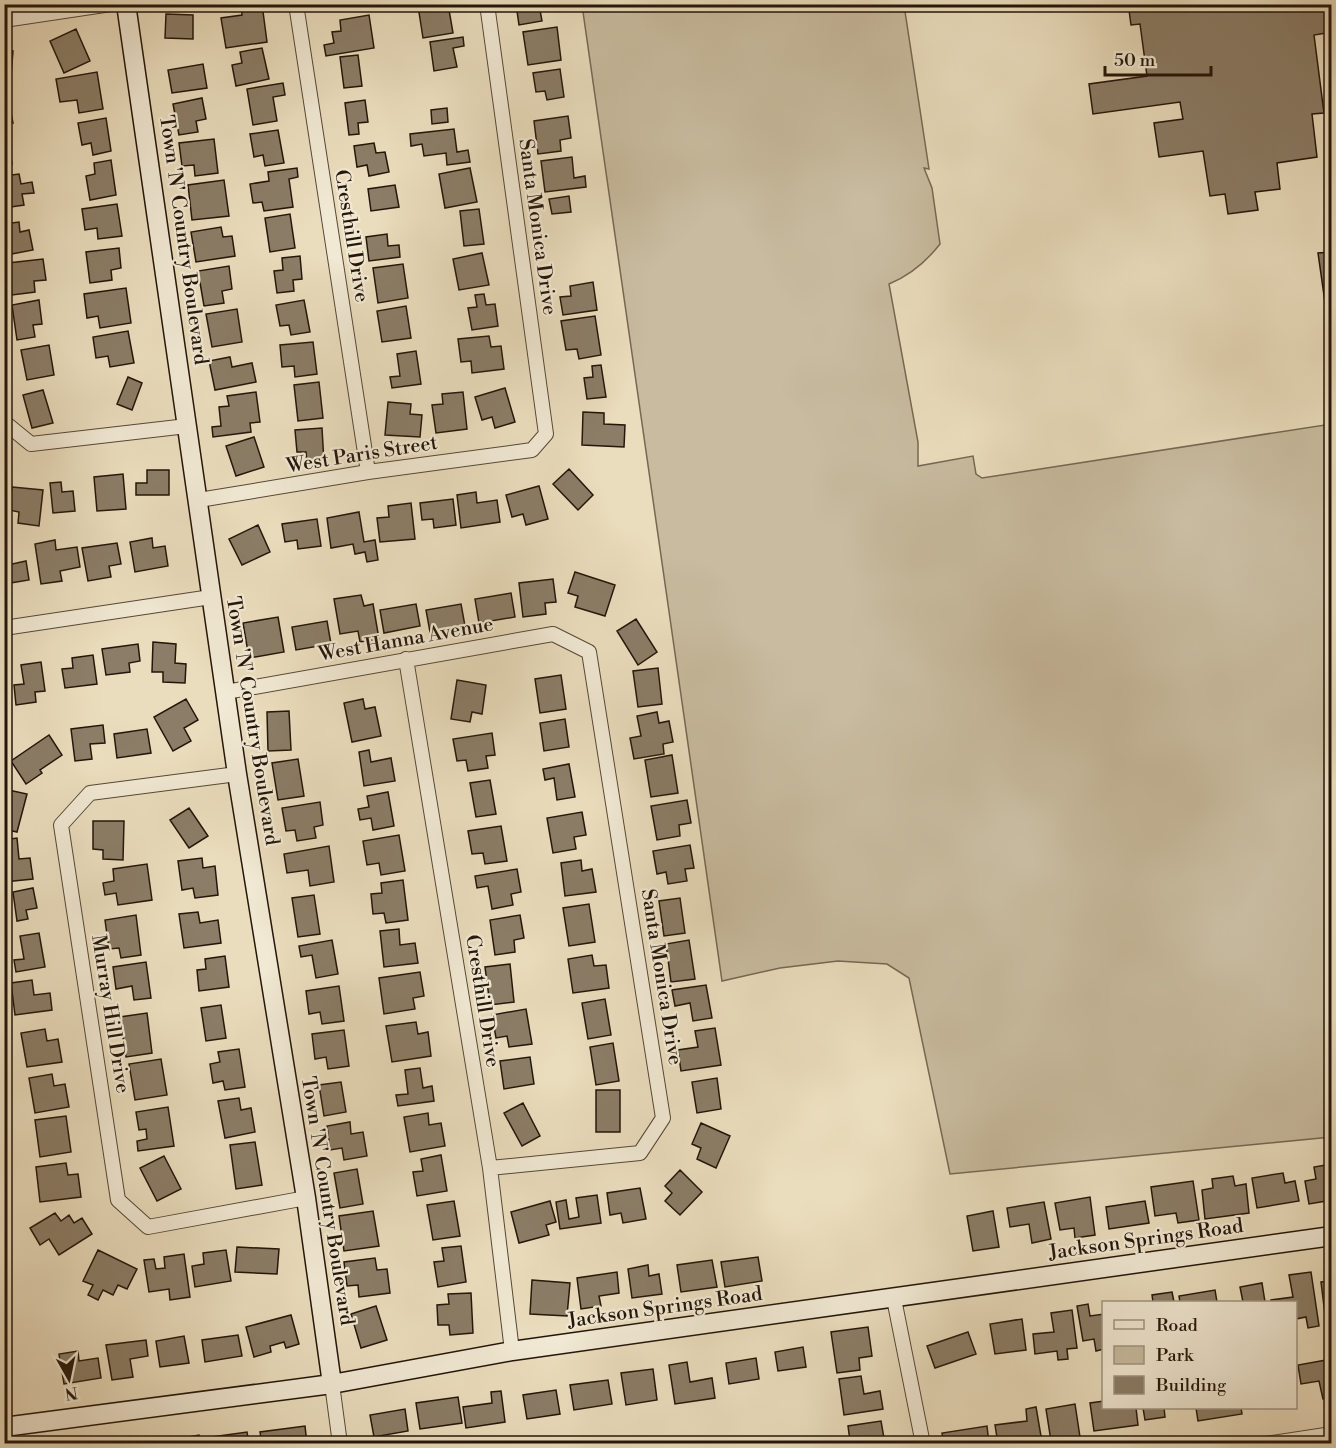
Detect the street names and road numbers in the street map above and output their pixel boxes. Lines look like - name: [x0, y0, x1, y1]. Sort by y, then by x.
- street label: Town 'N' Country Boulevard: [153, 114, 213, 367]
- street label: Santa Monica Drive: [512, 137, 562, 317]
- street label: Cresthill Drive: [328, 168, 374, 304]
- street label: West Paris Street: [284, 431, 439, 479]
- street label: Town 'N' Country Boulevard: [220, 595, 284, 848]
- street label: West Hanna Avenue: [316, 612, 495, 668]
- street label: Santa Monica Drive: [635, 887, 687, 1067]
- street label: Murray Hill Drive: [85, 933, 135, 1095]
- street label: Cresthill Drive: [459, 933, 505, 1069]
- street label: Town 'N' Country Boulevard: [295, 1075, 359, 1328]
- street label: Jackson Springs Road: [1046, 1214, 1246, 1266]
- street label: Jackson Springs Road: [565, 1282, 765, 1334]

